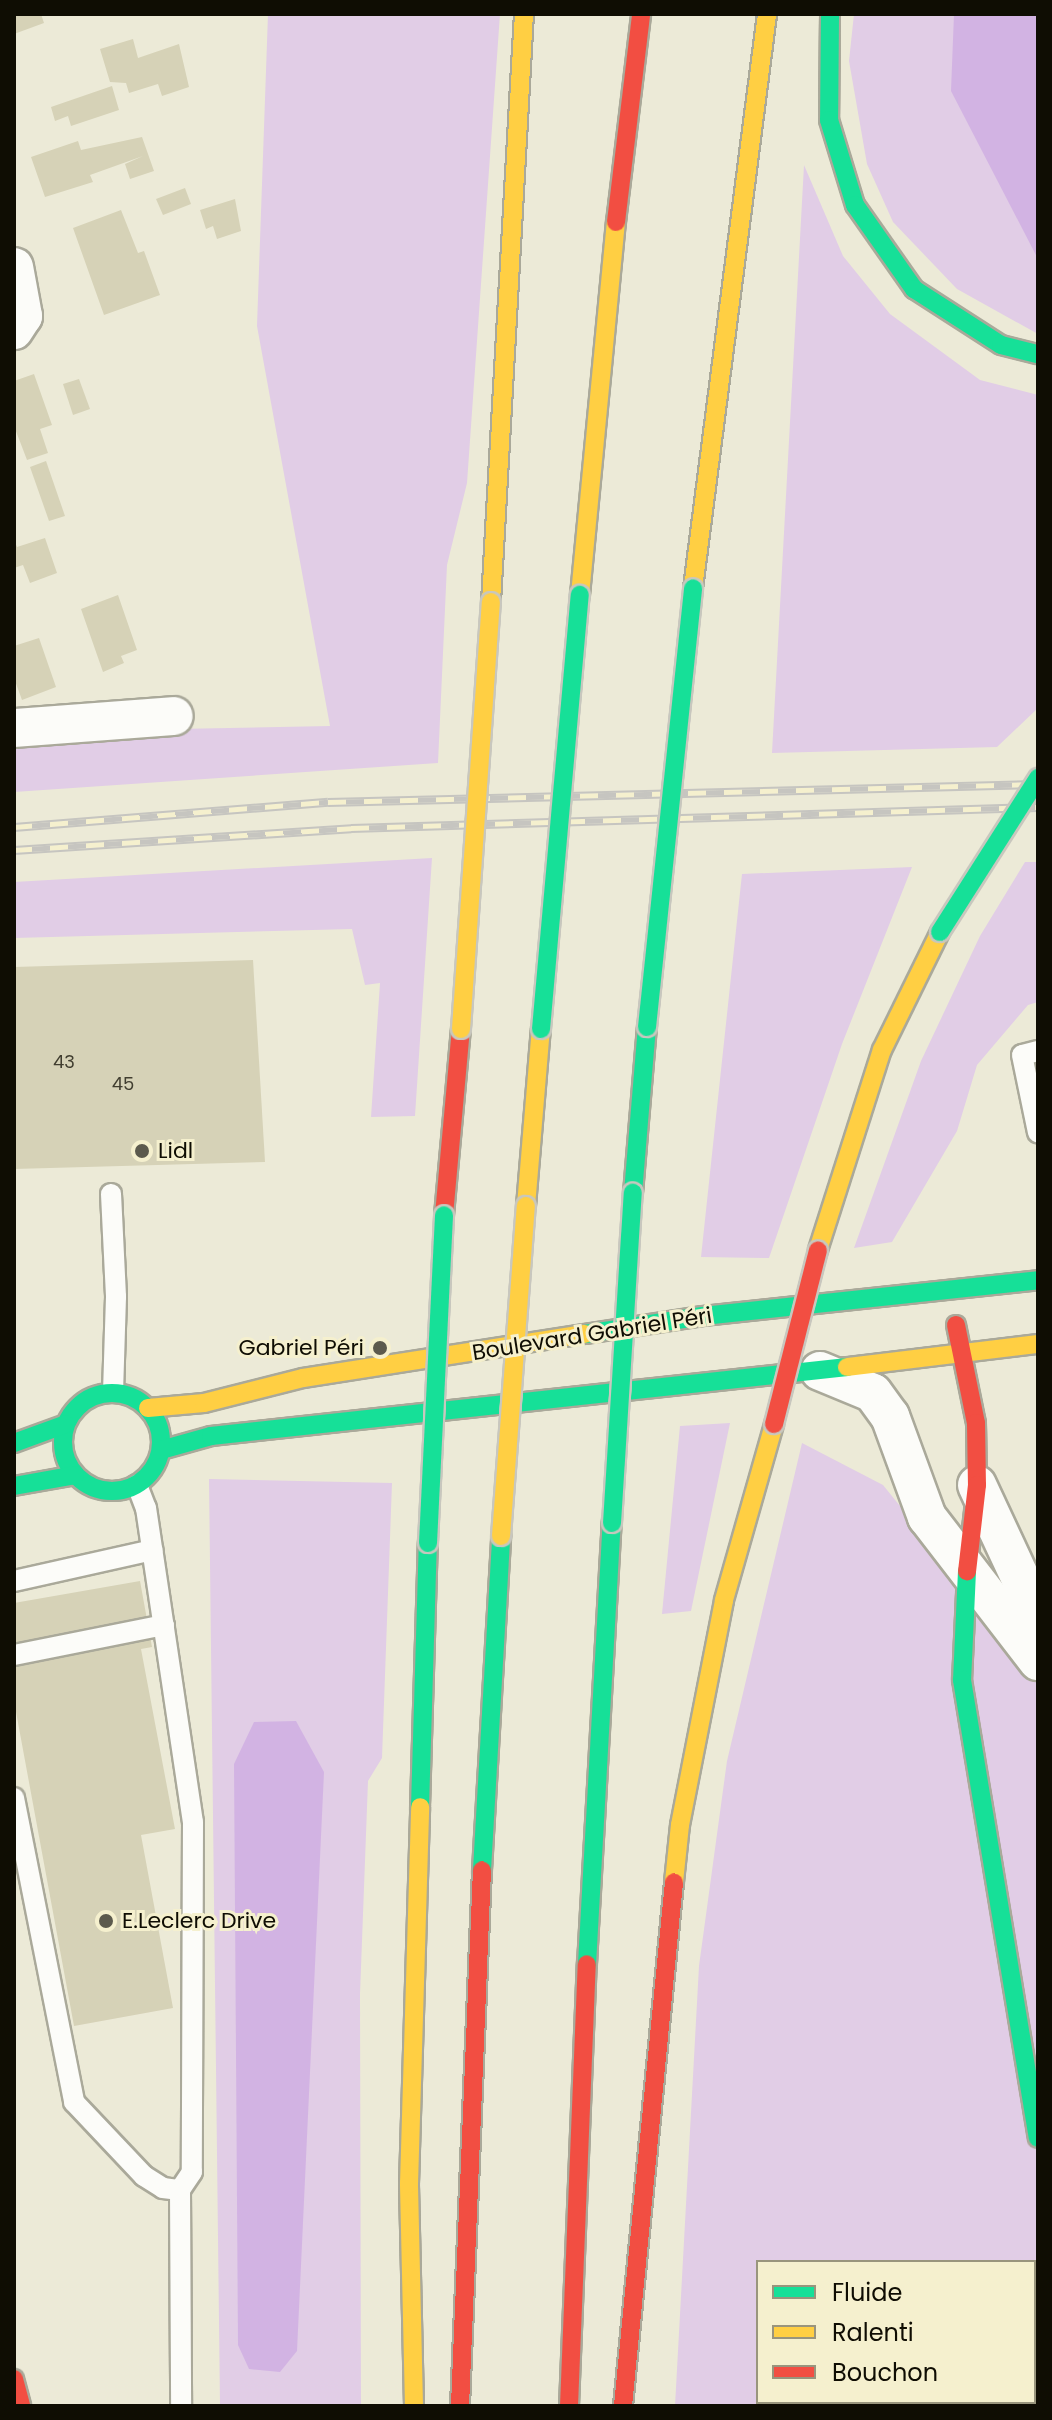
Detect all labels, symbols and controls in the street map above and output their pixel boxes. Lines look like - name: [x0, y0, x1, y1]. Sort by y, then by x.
- house number: 43: [53, 1051, 75, 1073]
- house number: 45: [112, 1073, 134, 1095]
- place label: Lidl: [158, 1138, 193, 1164]
- marker: Lidl: [133, 1142, 151, 1160]
- street label: Boulevard Gabriel Péri: [470, 1302, 714, 1366]
- place label: Gabriel Péri: [239, 1335, 364, 1361]
- marker: Gabriel Péri: [371, 1339, 389, 1357]
- place label: E.Leclerc Drive: [122, 1908, 276, 1934]
- marker: E.Leclerc Drive: [97, 1912, 115, 1930]
- legend: [756, 2260, 1036, 2404]
- text: Fluide: [832, 2276, 902, 2309]
- text: Ralenti: [832, 2316, 914, 2349]
- text: Bouchon: [832, 2356, 938, 2389]

